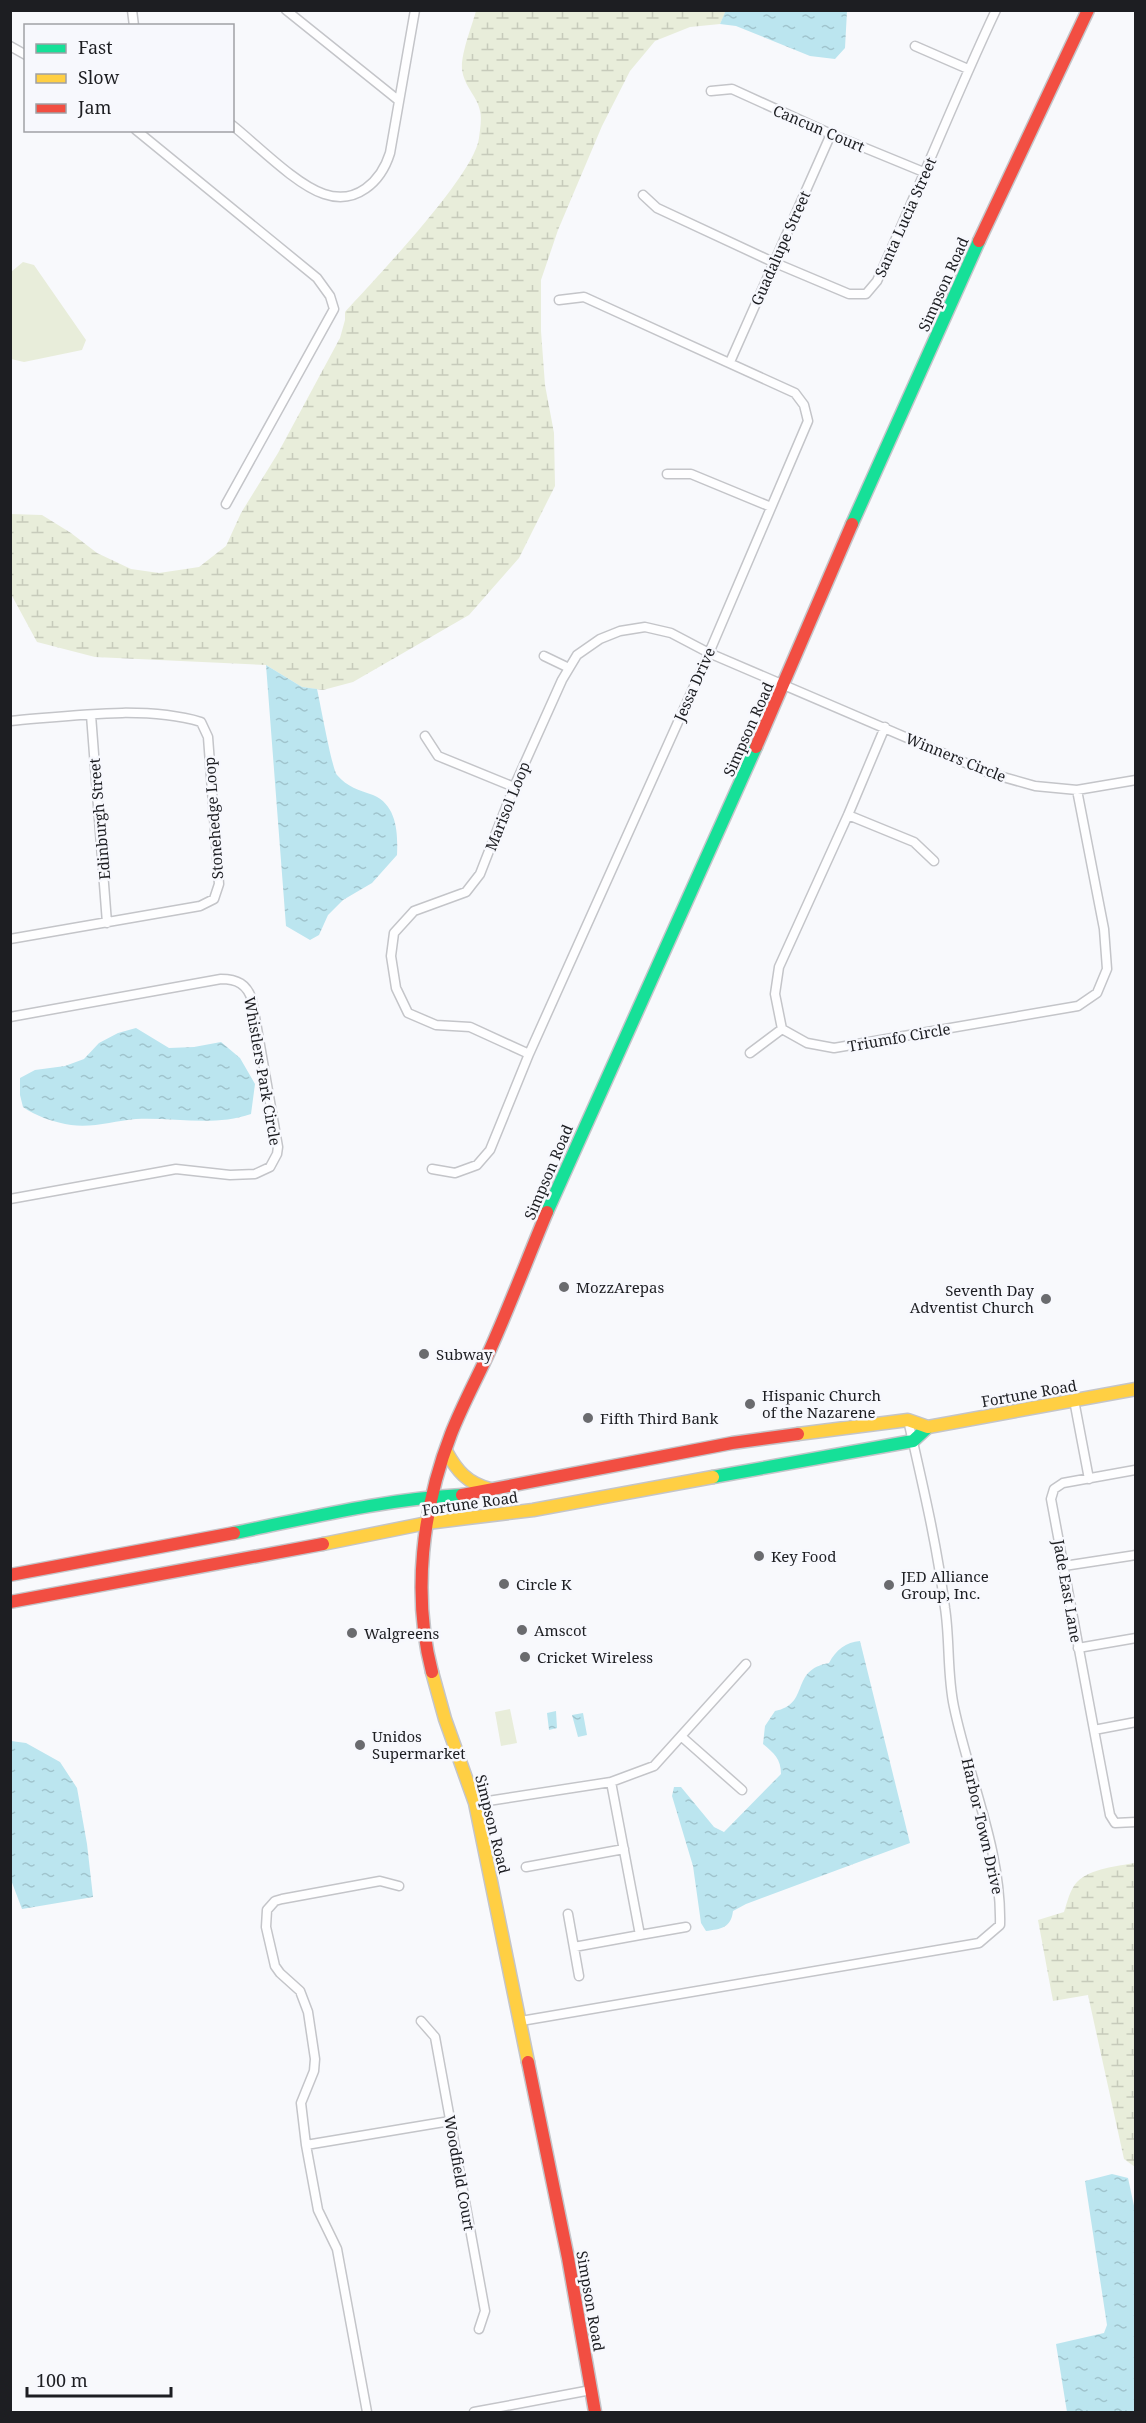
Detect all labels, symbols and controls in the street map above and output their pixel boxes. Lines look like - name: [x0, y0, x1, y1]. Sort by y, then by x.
- legend: [24, 24, 234, 132]
- text: Fast: [78, 35, 113, 59]
- text: Slow: [78, 65, 120, 89]
- text: Jam: [77, 95, 112, 119]
- street label: Cancun Court: [770, 100, 868, 156]
- street label: Santa Lucia Street: [870, 154, 940, 280]
- street label: Guadalupe Street: [746, 188, 814, 308]
- street label: Simpson Road: [913, 234, 973, 334]
- street label: Jessa Drive: [668, 644, 719, 725]
- street label: Simpson Road: [718, 679, 778, 779]
- street label: Winners Circle: [903, 728, 1009, 786]
- street label: Stonehedge Loop: [199, 756, 227, 880]
- street label: Edinburgh Street: [84, 757, 114, 881]
- street label: Marisol Loop: [480, 759, 534, 853]
- street label: Whistlers Park Circle: [240, 995, 286, 1147]
- street label: Triumfo Circle: [846, 1018, 952, 1056]
- street label: Simpson Road: [519, 1121, 577, 1223]
- place label: MozzArepas: [576, 1277, 664, 1297]
- marker: MozzArepas: [557, 1280, 571, 1294]
- place label: Seventh Day Adventist Church: [910, 1280, 1035, 1317]
- marker: Seventh Day Adventist Church: [1039, 1292, 1053, 1306]
- place label: Subway: [436, 1344, 493, 1364]
- marker: Subway: [417, 1347, 431, 1361]
- street label: Fortune Road: [980, 1375, 1078, 1411]
- place label: Hispanic Church of the Nazarene: [762, 1385, 882, 1422]
- marker: Hispanic Church of the Nazarene: [743, 1397, 757, 1411]
- place label: Fifth Third Bank: [600, 1408, 719, 1428]
- marker: Fifth Third Bank: [581, 1411, 595, 1425]
- street label: Fortune Road: [421, 1486, 519, 1520]
- street label: Jade East Lane: [1049, 1537, 1087, 1644]
- place label: Key Food: [771, 1546, 836, 1566]
- marker: Key Food: [752, 1549, 766, 1563]
- place label: JED Alliance Group, Inc.: [900, 1566, 989, 1603]
- place label: Circle K: [516, 1574, 572, 1594]
- marker: Circle K: [497, 1577, 511, 1591]
- marker: JED Alliance Group, Inc.: [882, 1578, 896, 1592]
- place label: Amscot: [534, 1620, 587, 1640]
- place label: Walgreens: [364, 1623, 440, 1643]
- marker: Amscot: [515, 1623, 529, 1637]
- marker: Walgreens: [345, 1626, 359, 1640]
- place label: Cricket Wireless: [537, 1647, 653, 1667]
- marker: Cricket Wireless: [518, 1650, 532, 1664]
- place label: Unidos Supermarket: [372, 1726, 465, 1763]
- marker: Unidos Supermarket: [353, 1738, 367, 1752]
- street label: Harbor Town Drive: [958, 1756, 1008, 1896]
- street label: Simpson Road: [471, 1772, 515, 1876]
- street label: Woodfield Court: [440, 2114, 480, 2232]
- street label: Simpson Road: [572, 2249, 610, 2353]
- scale bar: [27, 2360, 171, 2398]
- text: 100 m: [36, 2368, 88, 2392]

